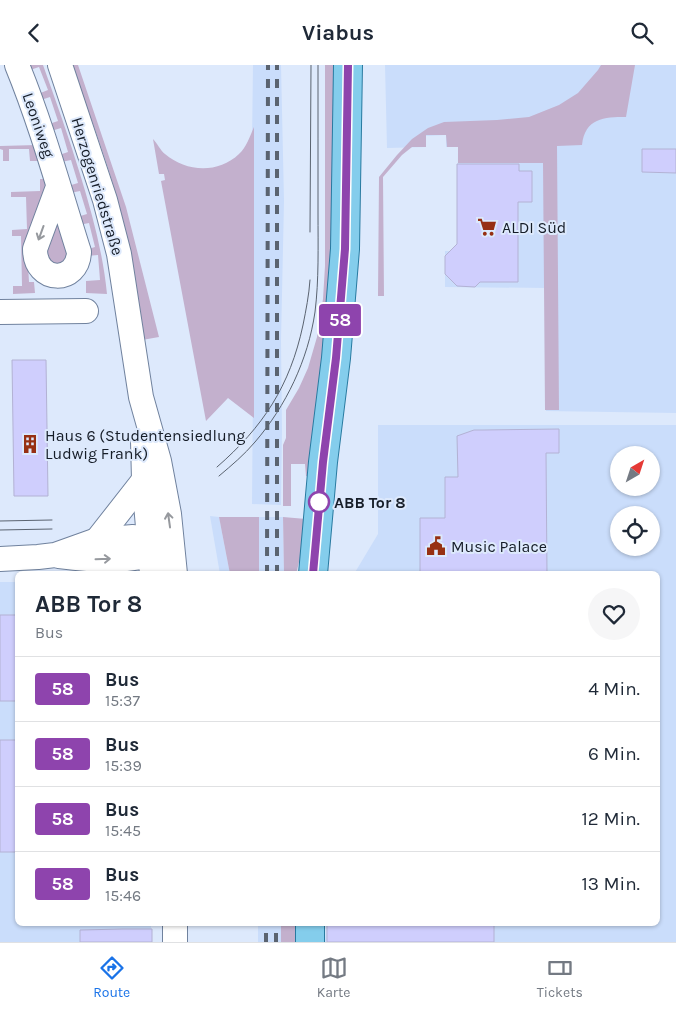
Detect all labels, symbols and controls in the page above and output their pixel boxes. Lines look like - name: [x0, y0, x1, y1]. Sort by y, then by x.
- icon: back: [20, 19, 48, 47]
- icon: search: [628, 19, 656, 47]
- text: Viabus: [302, 20, 374, 46]
- street label: Leoniweg: [19, 90, 59, 160]
- street label: Herzogenriedstraße: [67, 115, 128, 257]
- supermarket icon: ALDI Süd: [476, 216, 498, 238]
- place label: ALDI Süd: [502, 218, 566, 237]
- one-way arrow: [36, 224, 45, 240]
- line badge: 58: [318, 304, 362, 336]
- text: 58: [329, 309, 351, 331]
- place label: Haus 6 (Studentensiedlung Ludwig Frank): [45, 426, 245, 463]
- building icon: Haus 6 (Studentensiedlung Ludwig Frank): [19, 433, 41, 455]
- north arrow: [610, 446, 660, 496]
- map controls: [610, 446, 660, 556]
- marker: ABB Tor 8: [308, 491, 330, 513]
- place label: ABB Tor 8: [334, 493, 406, 512]
- button: locate: [610, 506, 660, 556]
- one-way arrow: [164, 513, 174, 529]
- public building icon: Music Palace: [425, 535, 447, 557]
- place label: Music Palace: [451, 537, 547, 556]
- one-way arrow: [94, 555, 110, 564]
- button: heart: [588, 588, 640, 640]
- text: ABB Tor 8: [35, 590, 142, 618]
- text: Bus: [35, 623, 63, 642]
- text: Bus: [105, 669, 139, 691]
- text: 58: [51, 678, 74, 700]
- text: 4 Min.: [588, 678, 640, 700]
- text: 15:37: [105, 691, 140, 710]
- text: Bus: [105, 734, 139, 756]
- text: 58: [51, 743, 74, 765]
- text: 6 Min.: [588, 743, 640, 765]
- text: 15:39: [105, 756, 142, 775]
- text: Bus: [105, 799, 139, 821]
- text: 58: [51, 808, 74, 830]
- text: 12 Min.: [582, 808, 640, 830]
- text: 15:45: [105, 821, 141, 840]
- text: Bus: [105, 864, 139, 886]
- text: 58: [51, 873, 74, 895]
- text: 13 Min.: [581, 873, 640, 895]
- text: 15:46: [105, 886, 141, 905]
- tab: Route: [93, 954, 130, 1001]
- tab: Karte: [317, 954, 350, 1001]
- tab: Tickets: [537, 954, 583, 1001]

